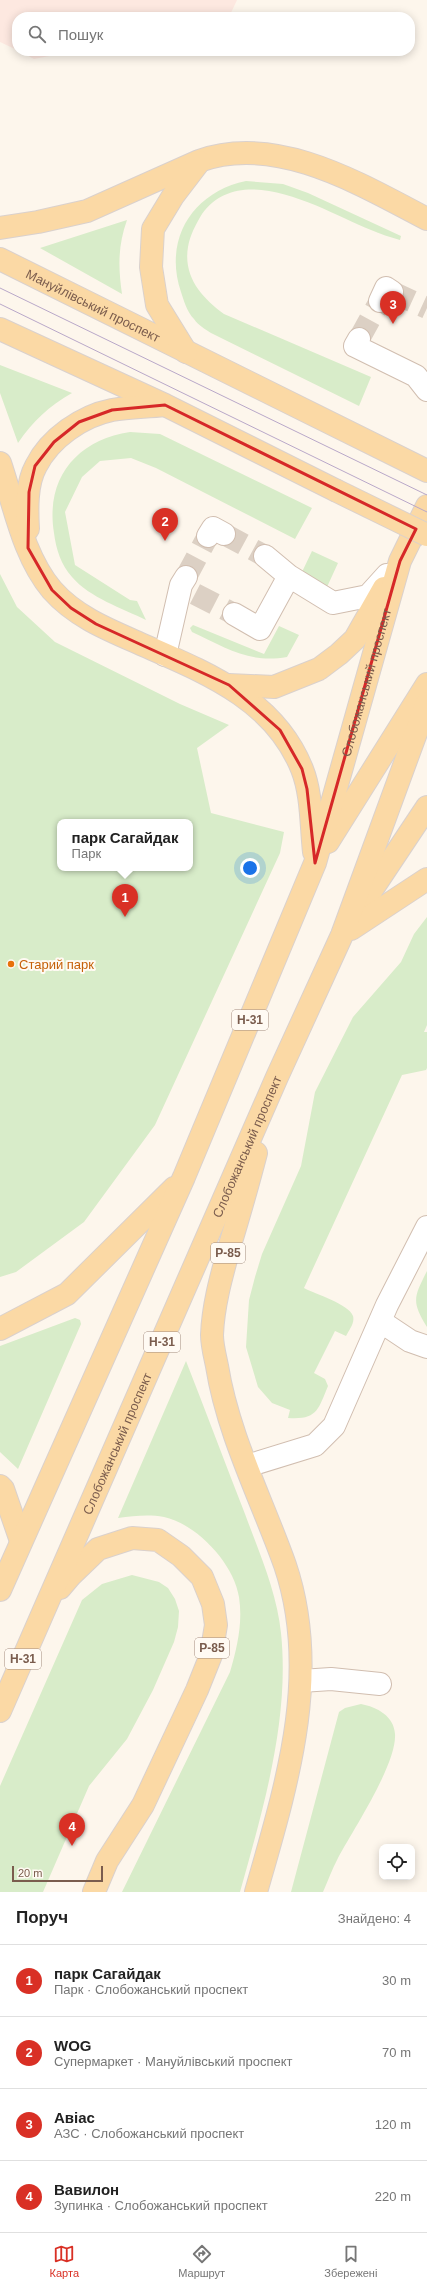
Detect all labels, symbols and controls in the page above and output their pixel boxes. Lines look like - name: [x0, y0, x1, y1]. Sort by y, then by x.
- search box: [12, 12, 415, 56]
- icon: search: [26, 23, 48, 45]
- text: Пошук: [58, 26, 103, 43]
- street label: Мануйлівський проспект: [24, 266, 163, 345]
- pin: 3: [380, 291, 406, 324]
- pin: 2: [152, 508, 178, 541]
- street label: Слобожанський проспект: [338, 607, 394, 758]
- popup: [57, 819, 193, 871]
- text: парк Сагайдак: [72, 829, 178, 846]
- text: Парк: [72, 846, 101, 861]
- your location: [240, 858, 260, 878]
- pin: 1: [112, 884, 138, 917]
- place label: Старий парк: [19, 957, 94, 972]
- marker: Старий парк: [6, 959, 16, 969]
- road number: Н-31: [232, 1010, 268, 1030]
- street label: Слобожанський проспект: [209, 1073, 284, 1220]
- road number: Р-85: [211, 1243, 245, 1263]
- road number: Н-31: [144, 1332, 180, 1352]
- street label: Слобожанський проспект: [79, 1370, 154, 1517]
- road number: Р-85: [195, 1638, 229, 1658]
- road number: Н-31: [5, 1649, 41, 1669]
- pin: 4: [59, 1813, 85, 1846]
- map controls: [379, 1844, 415, 1880]
- button: locate: [379, 1844, 415, 1880]
- scale bar: [12, 1864, 103, 1883]
- text: 20 m: [18, 1867, 42, 1879]
- text: Поруч: [16, 1908, 68, 1927]
- text: Знайдено: 4: [338, 1911, 411, 1926]
- text: парк Сагайдак: [54, 1965, 161, 1982]
- text: 1: [25, 1973, 33, 1988]
- text: 30 m: [382, 1973, 411, 1988]
- text: Парк · Слобожанський проспект: [54, 1982, 248, 1997]
- text: WOG: [54, 2037, 92, 2054]
- text: 2: [25, 2045, 33, 2060]
- text: 70 m: [382, 2045, 411, 2060]
- text: Супермаркет · Мануйлівський проспект: [54, 2054, 292, 2069]
- text: Авіас: [54, 2109, 95, 2126]
- text: 3: [25, 2117, 33, 2132]
- text: 120 m: [375, 2117, 411, 2132]
- text: АЗС · Слобожанський проспект: [54, 2126, 244, 2141]
- text: Вавилон: [54, 2181, 119, 2198]
- text: 4: [25, 2189, 33, 2204]
- text: 220 m: [375, 2189, 411, 2204]
- text: Зупинка · Слобожанський проспект: [54, 2198, 268, 2213]
- tab: Карта: [50, 2243, 79, 2279]
- tab: Маршрут: [178, 2243, 225, 2279]
- tab: Збережені: [324, 2243, 377, 2279]

